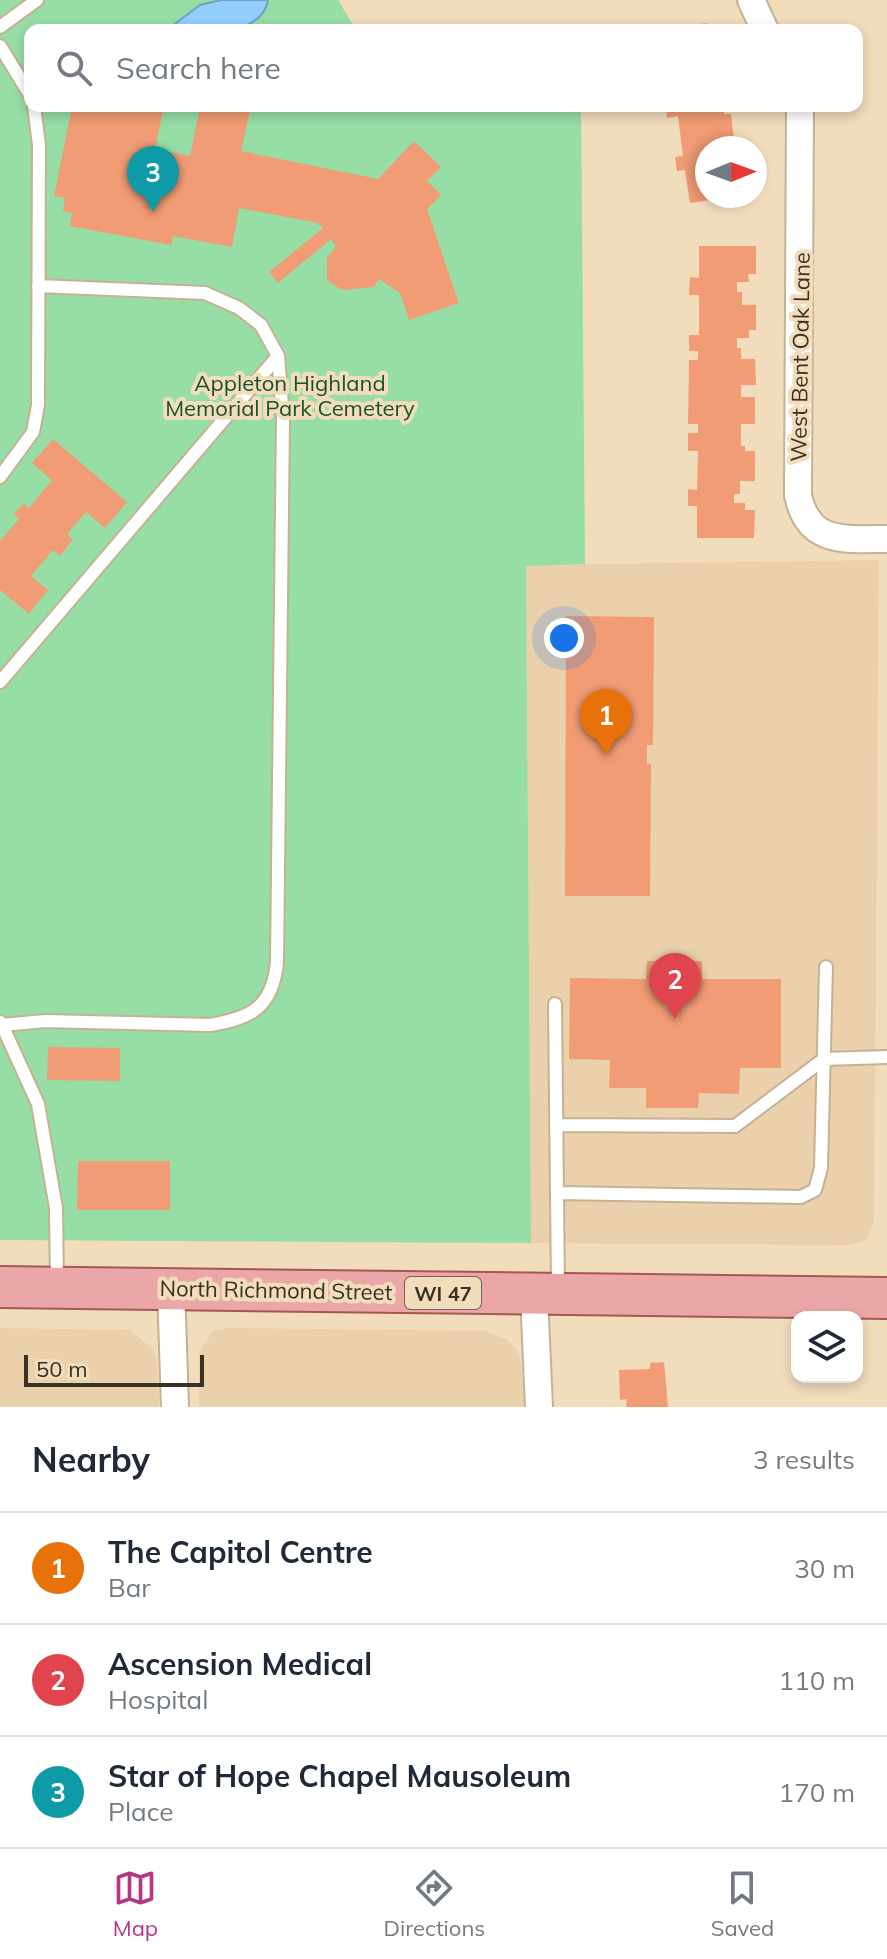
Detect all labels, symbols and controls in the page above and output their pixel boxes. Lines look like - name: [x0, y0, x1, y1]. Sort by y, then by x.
- search box: [24, 24, 863, 112]
- icon: search: [52, 46, 96, 90]
- text: Search here: [116, 49, 281, 87]
- north arrow: [695, 136, 767, 208]
- pin: 3: [127, 146, 179, 212]
- street label: West Bent Oak Lane: [784, 252, 816, 462]
- park label: Appleton Highland Memorial Park Cemetery: [165, 369, 415, 422]
- your location: [544, 618, 584, 658]
- pin: 1: [580, 689, 632, 755]
- pin: 2: [649, 953, 701, 1019]
- street label: North Richmond Street: [159, 1274, 393, 1306]
- road number: WI 47: [405, 1277, 481, 1309]
- map controls: [791, 1311, 863, 1383]
- button: layers: [791, 1311, 863, 1383]
- scale bar: [24, 1351, 204, 1387]
- text: 50 m: [36, 1355, 87, 1383]
- text: Nearby: [32, 1438, 150, 1481]
- text: 3 results: [753, 1443, 855, 1476]
- text: The Capitol Centre: [108, 1533, 373, 1571]
- text: 1: [50, 1552, 66, 1585]
- text: 30 m: [794, 1552, 855, 1585]
- text: Bar: [108, 1571, 151, 1604]
- text: Ascension Medical: [108, 1645, 372, 1683]
- text: 2: [50, 1664, 66, 1697]
- text: 110 m: [779, 1664, 855, 1697]
- text: Hospital: [108, 1683, 208, 1716]
- text: Star of Hope Chapel Mausoleum: [108, 1757, 571, 1795]
- text: 3: [50, 1776, 66, 1809]
- text: 170 m: [779, 1776, 855, 1809]
- text: Place: [108, 1795, 173, 1828]
- tab: Map: [113, 1866, 158, 1942]
- tab: Directions: [384, 1866, 485, 1942]
- tab: Saved: [711, 1866, 774, 1942]

